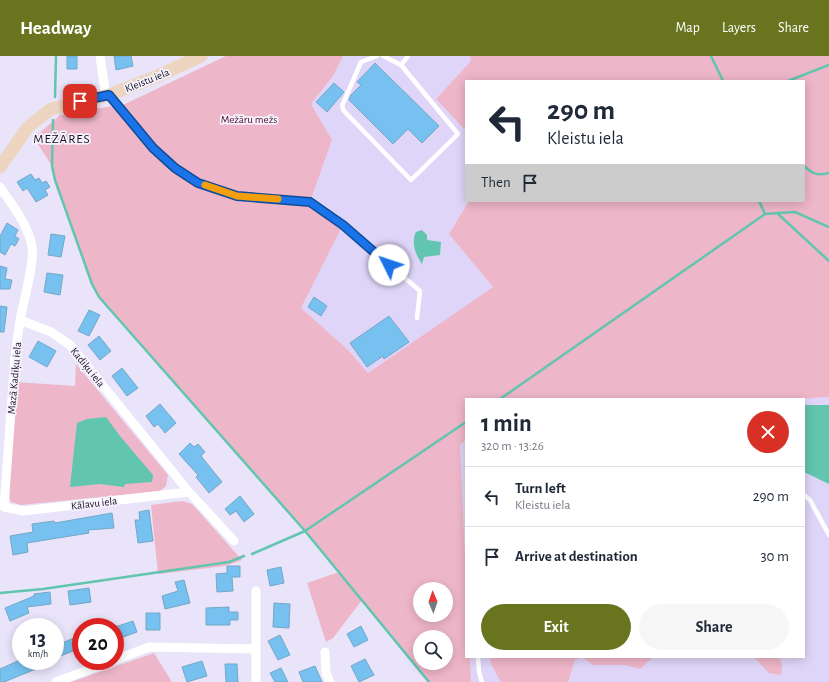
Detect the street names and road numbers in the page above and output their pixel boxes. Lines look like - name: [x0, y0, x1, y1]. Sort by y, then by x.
- street label: Kleistu iela: [123, 67, 171, 94]
- street label: Mazā Kadiķu iela: [6, 342, 24, 415]
- street label: Kadiķu iela: [68, 345, 107, 390]
- street label: Kālavu iela: [70, 495, 118, 512]

